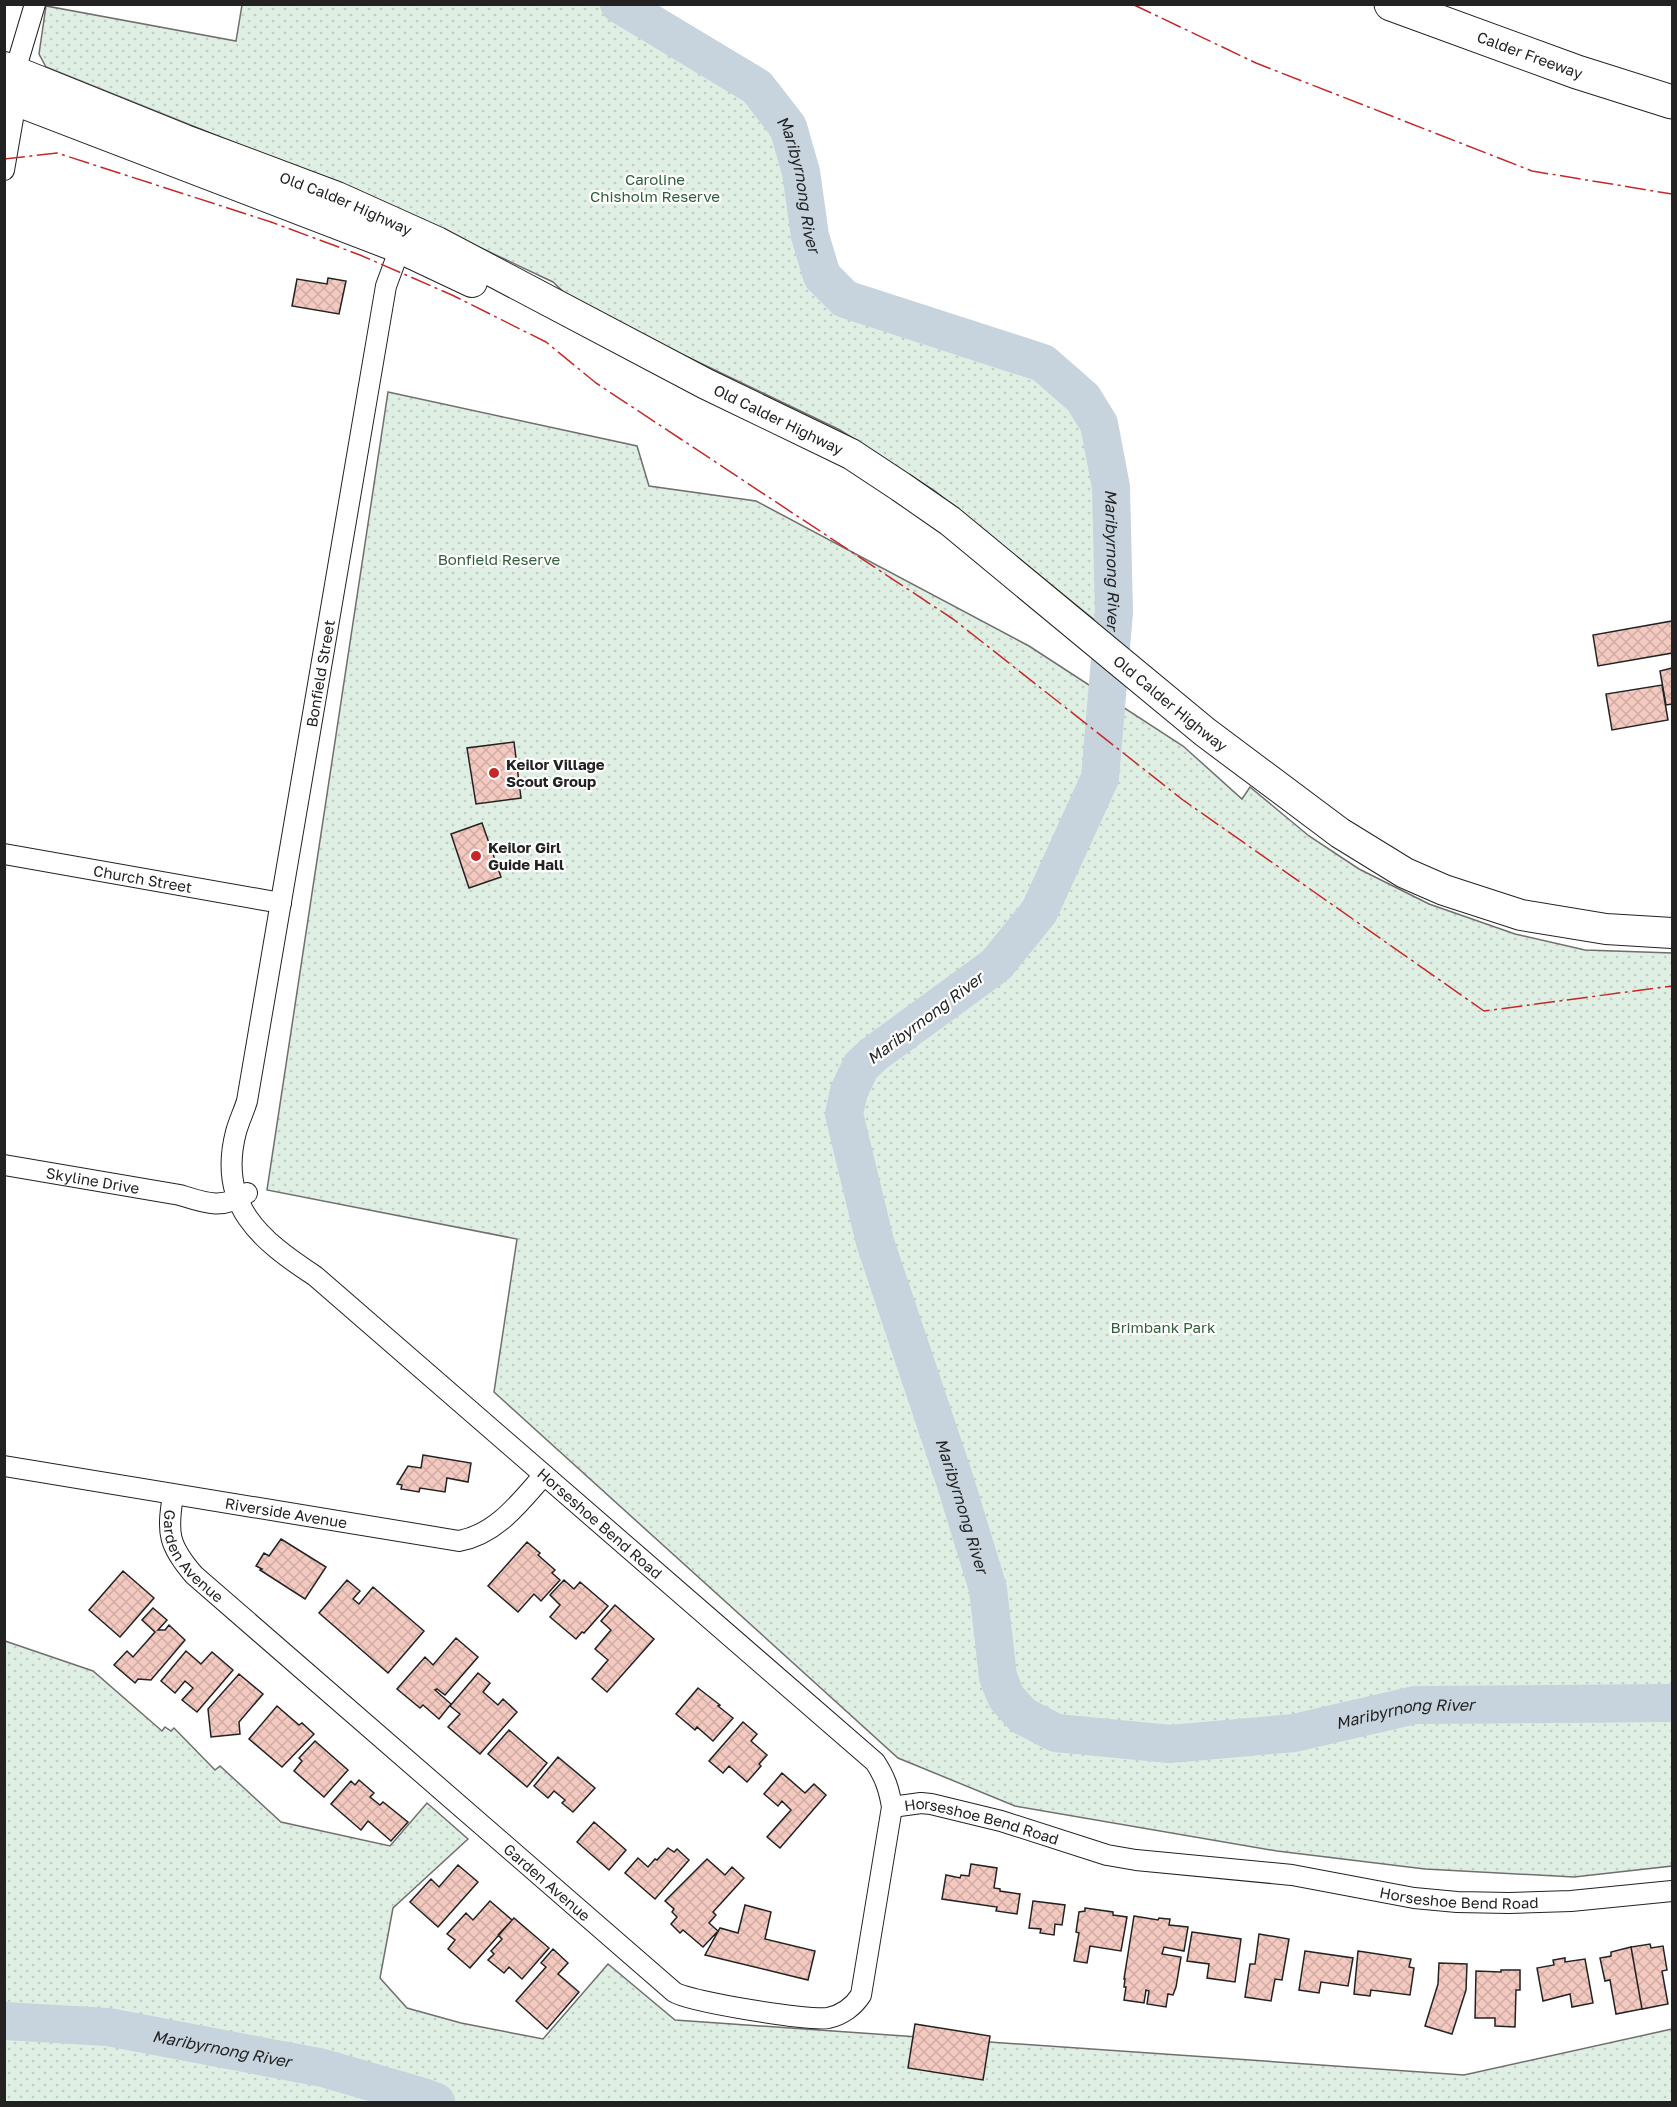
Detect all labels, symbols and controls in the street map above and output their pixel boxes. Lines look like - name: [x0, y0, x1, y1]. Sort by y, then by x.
- street label: Calder Freeway: [1475, 27, 1586, 82]
- water label: Maribyrnong River: [773, 111, 825, 258]
- street label: Old Calder Highway: [277, 167, 415, 239]
- park label: Caroline Chisholm Reserve: [590, 170, 720, 205]
- street label: Old Calder Highway: [711, 380, 847, 458]
- water label: Maribyrnong River: [1101, 489, 1124, 633]
- park label: Bonfield Reserve: [438, 550, 561, 568]
- street label: Bonfield Street: [302, 618, 338, 729]
- street label: Old Calder Highway: [1110, 651, 1232, 755]
- place label: Keilor Village Scout Group: [506, 755, 605, 790]
- marker: Keilor Village Scout Group: [487, 766, 501, 780]
- place label: Keilor Girl Guide Hall: [488, 838, 564, 873]
- marker: Keilor Girl Guide Hall: [469, 849, 483, 863]
- street label: Church Street: [92, 861, 194, 896]
- water label: Maribyrnong River: [863, 966, 989, 1068]
- street label: Skyline Drive: [45, 1163, 141, 1197]
- park label: Brimbank Park: [1111, 1318, 1216, 1336]
- water label: Maribyrnong River: [931, 1436, 993, 1579]
- street label: Horseshoe Bend Road: [534, 1464, 666, 1582]
- street label: Riverside Avenue: [224, 1494, 349, 1531]
- street label: Garden Avenue: [161, 1509, 228, 1606]
- water label: Maribyrnong River: [1334, 1695, 1477, 1733]
- street label: Horseshoe Bend Road: [903, 1794, 1061, 1848]
- street label: Garden Avenue: [500, 1840, 594, 1925]
- street label: Horseshoe Bend Road: [1378, 1883, 1539, 1912]
- water label: Maribyrnong River: [151, 2026, 295, 2072]

